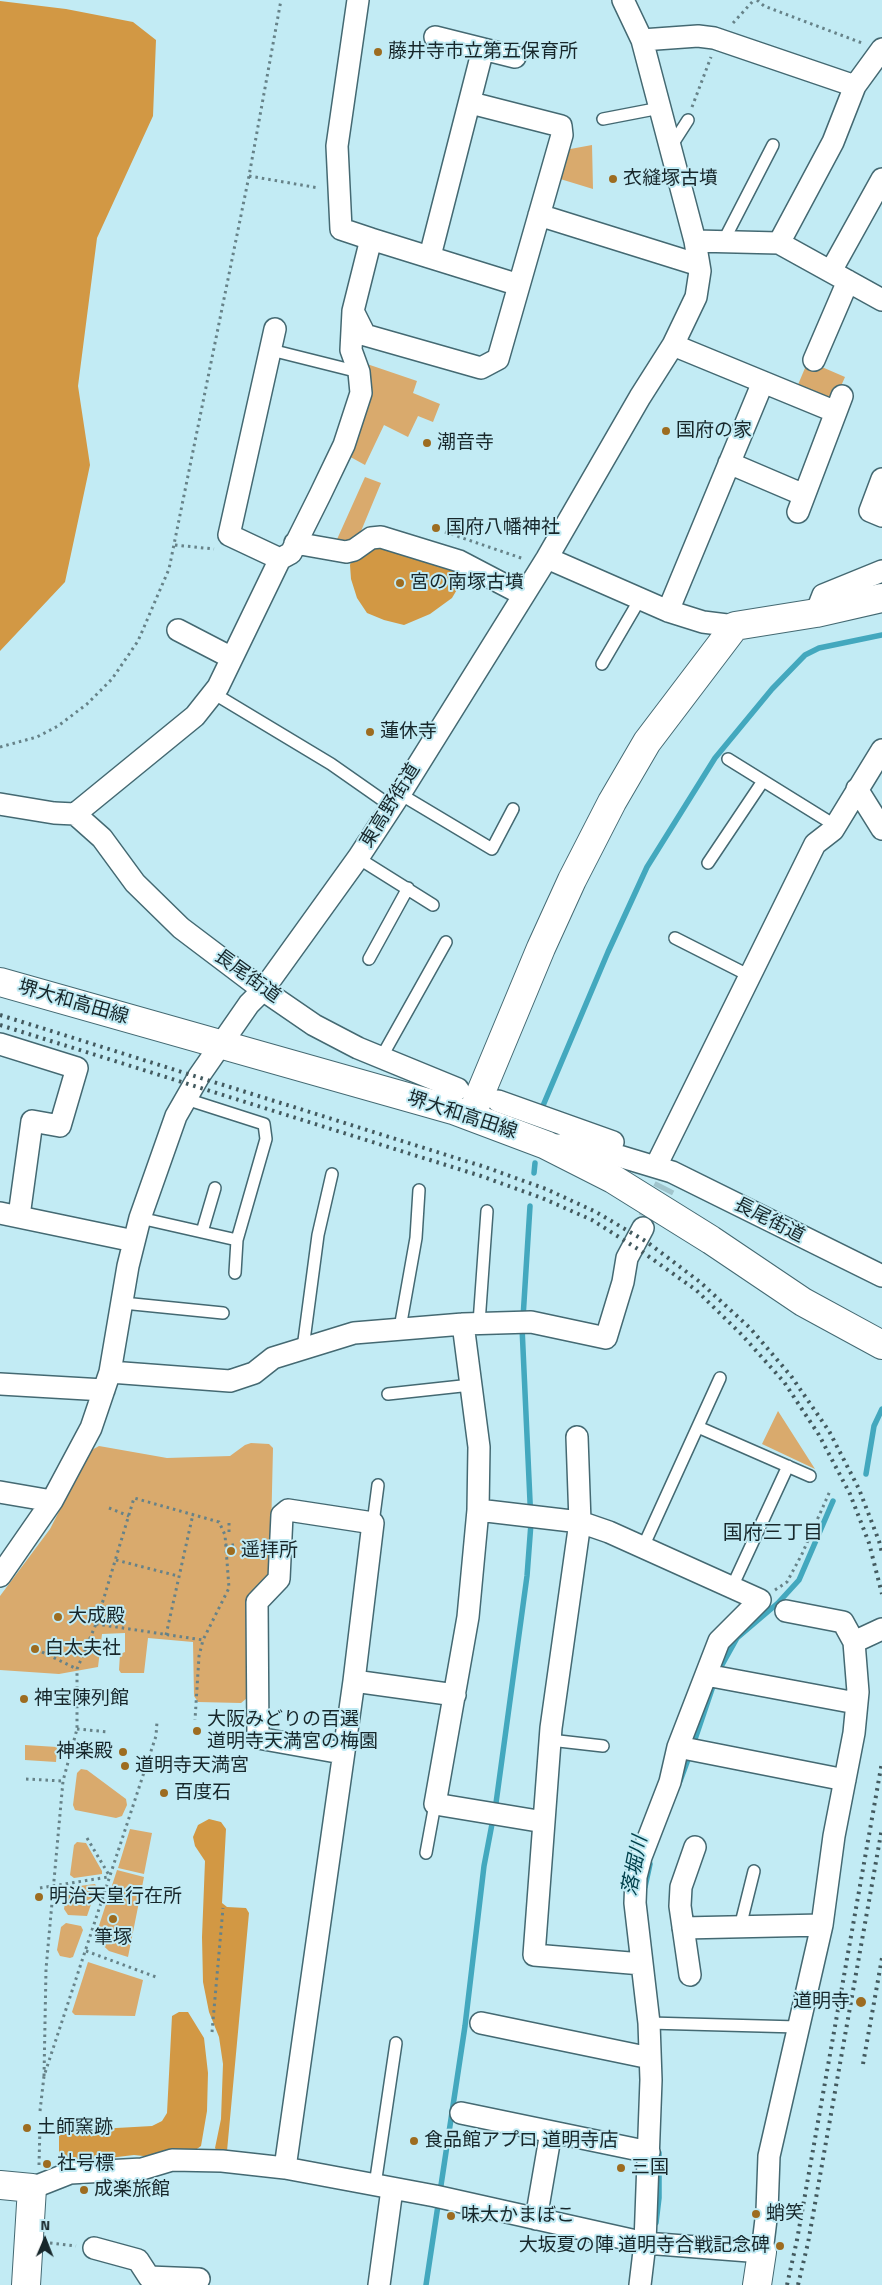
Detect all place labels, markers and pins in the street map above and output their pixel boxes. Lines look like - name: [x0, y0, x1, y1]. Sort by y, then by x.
- place label: 藤井寺市立第五保育所: [388, 41, 578, 63]
- marker: 藤井寺市立第五保育所: [372, 46, 384, 58]
- place label: 衣縫塚古墳: [623, 168, 718, 190]
- marker: 衣縫塚古墳: [607, 173, 619, 185]
- place label: 国府の家: [676, 420, 752, 442]
- marker: 国府の家: [660, 425, 672, 437]
- place label: 潮音寺: [437, 432, 494, 454]
- marker: 潮音寺: [421, 437, 433, 449]
- place label: 国府八幡神社: [446, 517, 560, 539]
- marker: 国府八幡神社: [430, 522, 442, 534]
- place label: 宮の南塚古墳: [410, 572, 524, 594]
- marker: 宮の南塚古墳: [394, 577, 406, 589]
- place label: 蓮休寺: [380, 721, 437, 743]
- marker: 蓮休寺: [364, 726, 376, 738]
- place label: 遥拝所: [241, 1540, 298, 1562]
- marker: 遥拝所: [225, 1545, 237, 1557]
- place label: 大成殿: [68, 1606, 125, 1628]
- marker: 大成殿: [52, 1611, 64, 1623]
- place label: 白太夫社: [45, 1638, 121, 1660]
- marker: 白太夫社: [29, 1643, 41, 1655]
- place label: 神宝陳列館: [34, 1688, 129, 1710]
- marker: 神宝陳列館: [18, 1693, 30, 1705]
- place label: 大阪みどりの百選 道明寺天満宮の梅園: [207, 1709, 378, 1753]
- marker: 大阪みどりの百選 道明寺天満宮の梅園: [191, 1725, 203, 1737]
- place label: 神楽殿: [56, 1741, 113, 1763]
- marker: 神楽殿: [117, 1746, 129, 1758]
- place label: 道明寺天満宮: [135, 1755, 249, 1777]
- marker: 道明寺天満宮: [119, 1760, 131, 1772]
- place label: 百度石: [174, 1782, 231, 1804]
- marker: 百度石: [158, 1787, 170, 1799]
- place label: 明治天皇行在所: [49, 1886, 182, 1908]
- marker: 明治天皇行在所: [33, 1891, 45, 1903]
- marker: 筆塚: [107, 1913, 119, 1925]
- place label: 筆塚: [94, 1927, 132, 1949]
- place label: 道明寺: [793, 1991, 850, 2013]
- marker: 道明寺: [854, 1995, 868, 2009]
- place label: 土師窯跡: [37, 2117, 113, 2139]
- marker: 土師窯跡: [21, 2122, 33, 2134]
- place label: 食品館アプロ 道明寺店: [424, 2130, 618, 2152]
- marker: 食品館アプロ 道明寺店: [408, 2135, 420, 2147]
- place label: 社号標: [57, 2153, 114, 2175]
- place label: 三国: [631, 2157, 669, 2179]
- marker: 社号標: [41, 2158, 53, 2170]
- marker: 三国: [615, 2162, 627, 2174]
- place label: 成楽旅館: [94, 2179, 170, 2201]
- marker: 成楽旅館: [78, 2184, 90, 2196]
- place label: 蛸笑: [766, 2203, 804, 2225]
- place label: 味大かまぼこ: [461, 2205, 575, 2227]
- marker: 蛸笑: [750, 2208, 762, 2220]
- marker: 味大かまぼこ: [445, 2210, 457, 2222]
- place label: 大坂夏の陣 道明寺合戦記念碑: [519, 2235, 770, 2257]
- marker: 大坂夏の陣 道明寺合戦記念碑: [774, 2240, 786, 2252]

